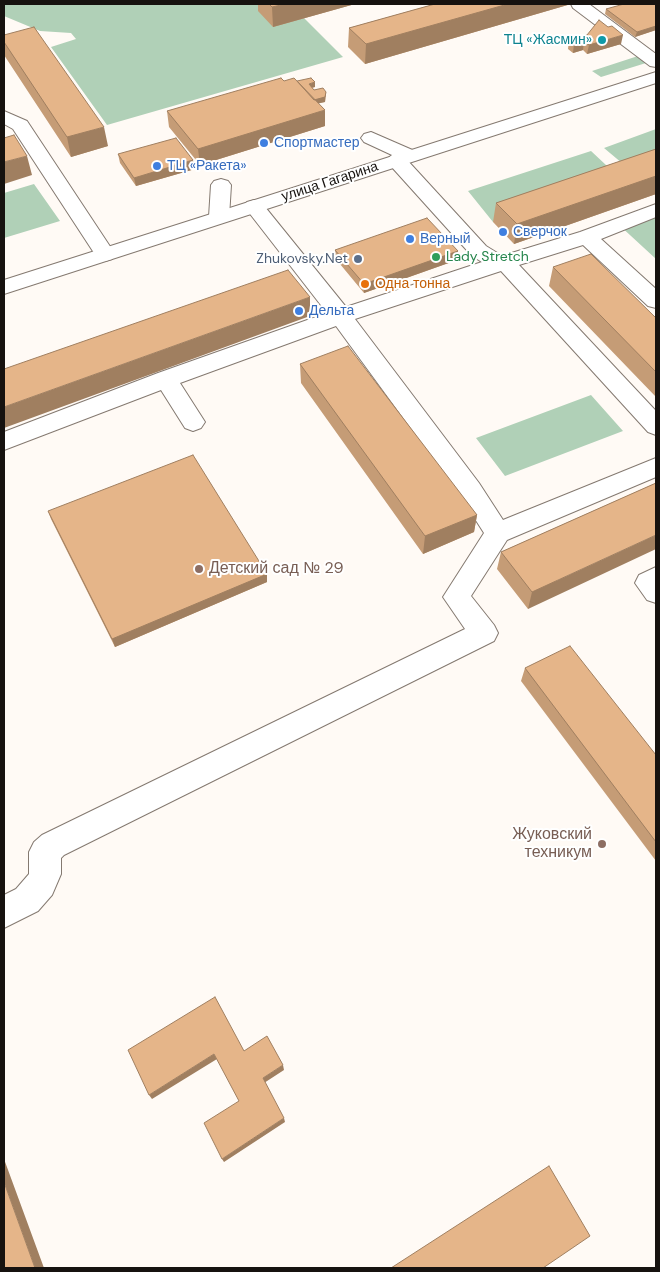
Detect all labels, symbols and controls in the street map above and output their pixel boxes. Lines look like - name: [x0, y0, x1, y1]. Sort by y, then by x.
- place label: ТЦ «Жасмин»: [504, 32, 592, 48]
- marker: ТЦ «Жасмин»: [596, 34, 608, 46]
- place label: Спортмастер: [274, 135, 360, 151]
- marker: Спортмастер: [258, 137, 270, 149]
- place label: ТЦ «Ракета»: [167, 158, 247, 174]
- street label: улица Гагарина: [280, 158, 380, 206]
- marker: ТЦ «Ракета»: [151, 160, 163, 172]
- place label: Сверчок: [513, 224, 567, 240]
- marker: Сверчок: [497, 226, 509, 238]
- place label: Верный: [420, 231, 471, 247]
- marker: Верный: [404, 233, 416, 245]
- place label: Lady Stretch: [446, 249, 529, 265]
- place label: Zhukovsky.Net: [256, 251, 348, 267]
- marker: Lady Stretch: [430, 251, 442, 263]
- marker: Zhukovsky.Net: [352, 253, 364, 265]
- place label: Одна тонна: [375, 276, 450, 292]
- marker: Одна тонна: [359, 278, 371, 290]
- place label: Дельта: [309, 303, 354, 319]
- marker: Дельта: [293, 305, 305, 317]
- place label: Детский сад № 29: [209, 559, 343, 579]
- marker: Детский сад № 29: [193, 563, 205, 575]
- place label: Жуковский техникум: [512, 825, 592, 863]
- marker: Жуковский техникум: [596, 838, 608, 850]

